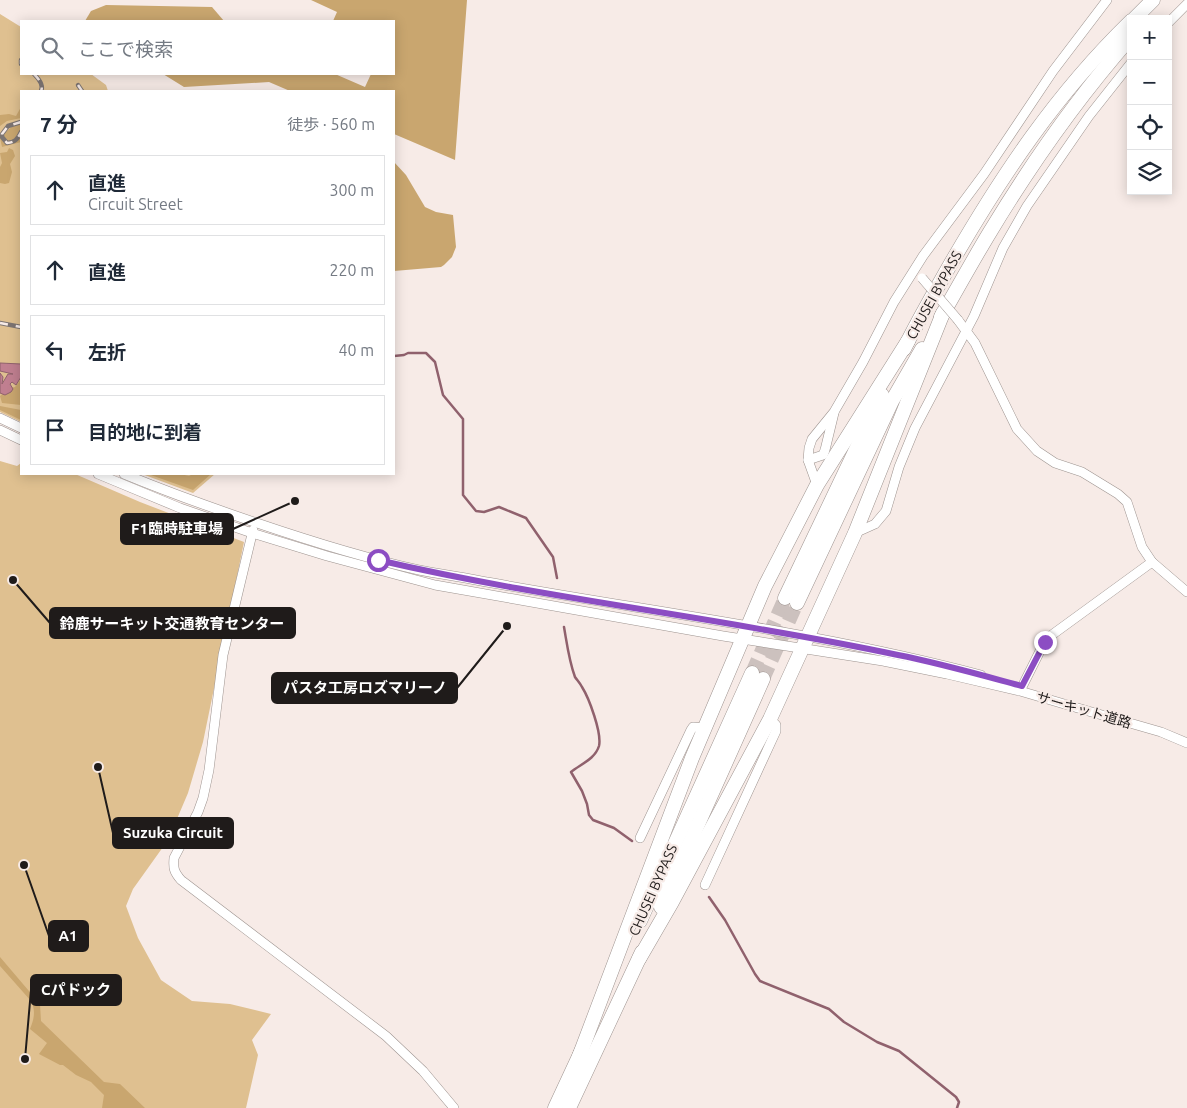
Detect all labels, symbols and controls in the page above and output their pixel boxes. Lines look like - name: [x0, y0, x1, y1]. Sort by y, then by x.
- map controls: [1127, 15, 1172, 195]
- button: +: [1127, 15, 1172, 60]
- search box: [20, 20, 395, 75]
- icon: search: [38, 34, 66, 62]
- text: ここで検索: [78, 38, 173, 60]
- button: −: [1127, 60, 1172, 105]
- button: locate: [1127, 105, 1172, 150]
- text: 7 分: [40, 112, 78, 136]
- text: 徒歩 · 560 m: [287, 115, 375, 133]
- button: layers: [1127, 150, 1172, 195]
- text: 直進: [88, 172, 126, 194]
- icon: ahead: [41, 176, 69, 204]
- text: 300 m: [329, 181, 374, 199]
- text: Circuit Street: [88, 195, 183, 213]
- street label: CHUSEI BYPASS: [903, 248, 965, 342]
- icon: ahead: [41, 256, 69, 284]
- text: 直進: [88, 261, 126, 283]
- text: 220 m: [329, 261, 374, 279]
- icon: left: [41, 336, 69, 364]
- text: 左折: [88, 341, 126, 363]
- text: 40 m: [338, 341, 374, 359]
- icon: arrive: [41, 416, 69, 444]
- text: 目的地に到着: [88, 421, 202, 443]
- callout: F1臨時駐車場: [121, 514, 233, 544]
- text: F1臨時駐車場: [131, 520, 223, 537]
- route start: [367, 549, 390, 572]
- callout: 鈴鹿サーキット交通教育センター: [50, 608, 295, 638]
- text: 鈴鹿サーキット交通教育センター: [59, 615, 285, 632]
- route end: [1034, 631, 1057, 654]
- callout: パスタ工房ロズマリーノ: [272, 673, 457, 703]
- text: パスタ工房ロズマリーノ: [283, 679, 447, 696]
- street label: サーキット道路: [1035, 689, 1133, 731]
- callout: Suzuka Circuit: [113, 818, 233, 848]
- text: Suzuka Circuit: [123, 824, 224, 841]
- street label: CHUSEI BYPASS: [626, 842, 680, 938]
- callout: A1: [49, 921, 88, 951]
- text: A1: [58, 927, 78, 944]
- callout: Cパドック: [31, 975, 121, 1005]
- text: Cパドック: [41, 981, 111, 998]

